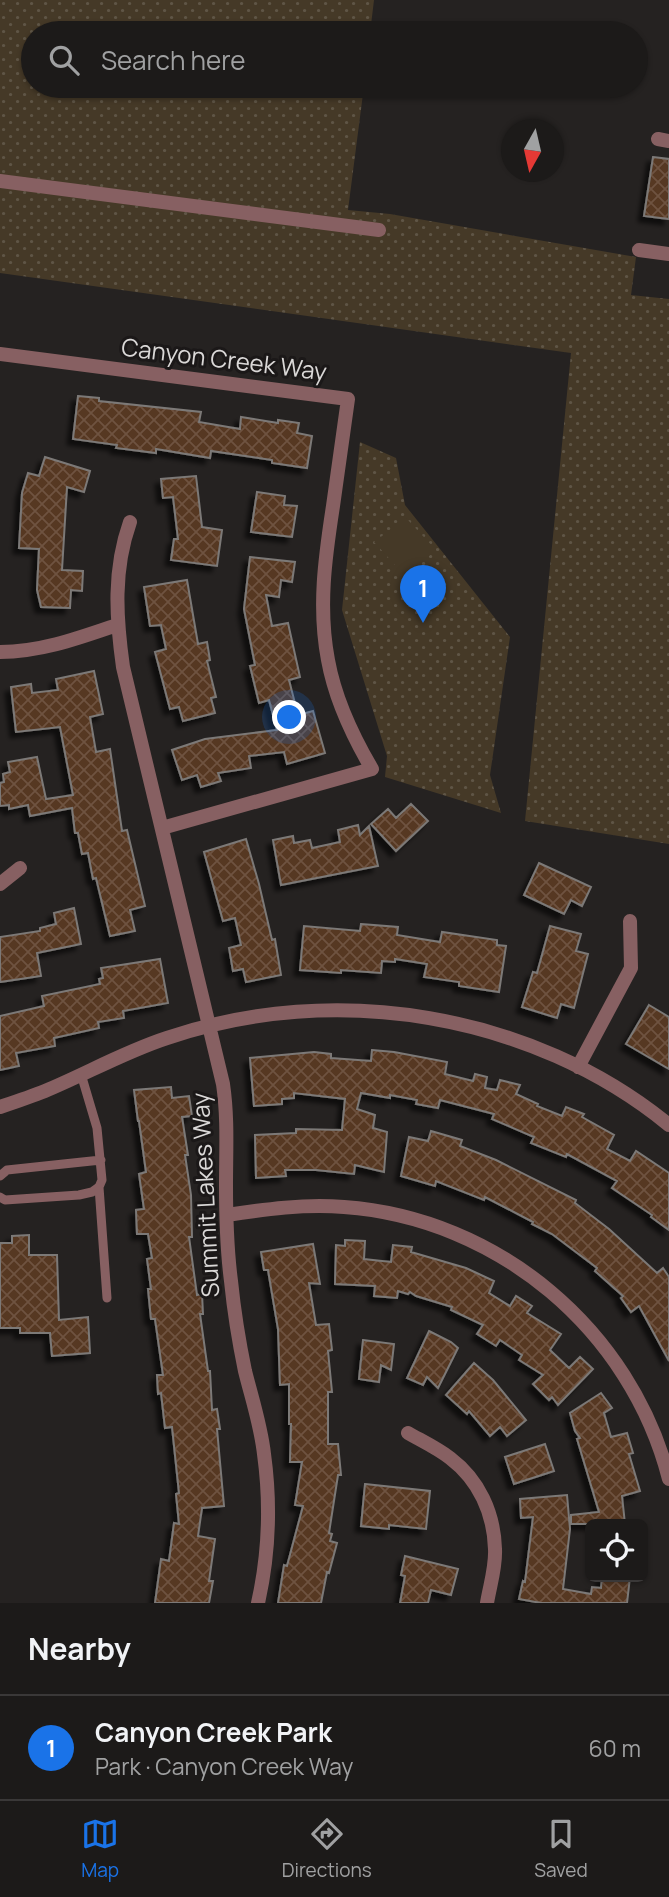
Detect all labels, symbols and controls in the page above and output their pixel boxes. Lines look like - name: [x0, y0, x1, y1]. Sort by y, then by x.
- search box: [21, 21, 648, 98]
- icon: search: [45, 41, 83, 79]
- text: Search here: [101, 42, 246, 78]
- north arrow: [501, 119, 564, 182]
- street label: Canyon Creek Way: [120, 330, 329, 388]
- pin: 1: [400, 565, 446, 623]
- your location: [272, 700, 306, 734]
- street label: Summit Lakes Way: [183, 1091, 226, 1298]
- map controls: [585, 1519, 648, 1582]
- button: locate: [585, 1519, 648, 1582]
- text: Nearby: [28, 1628, 131, 1669]
- text: Canyon Creek Park: [95, 1714, 332, 1750]
- text: 1: [46, 1732, 56, 1764]
- text: 60 m: [589, 1732, 641, 1764]
- text: Park · Canyon Creek Way: [95, 1750, 353, 1782]
- tab: Map: [81, 1815, 119, 1883]
- tab: Directions: [282, 1815, 372, 1883]
- tab: Saved: [534, 1815, 588, 1883]

